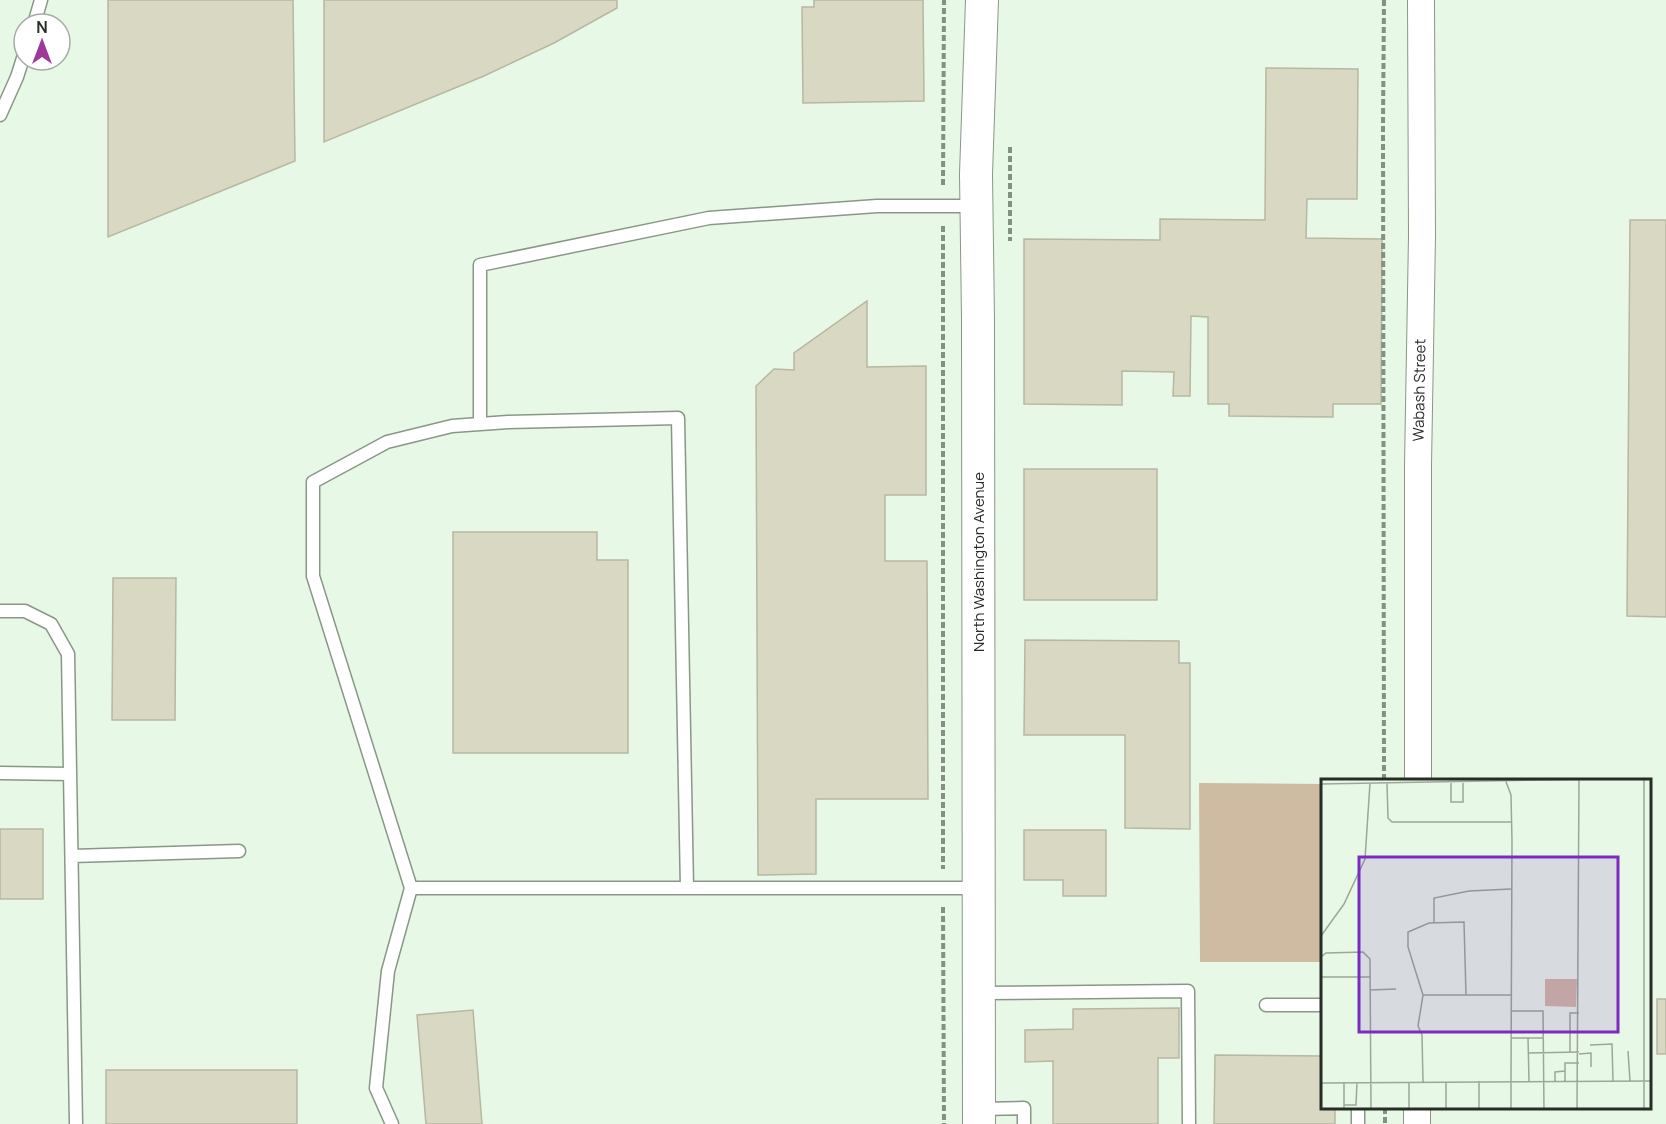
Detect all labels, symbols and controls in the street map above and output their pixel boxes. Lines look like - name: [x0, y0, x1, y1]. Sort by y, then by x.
- north arrow: [12, 12, 72, 72]
- text: N: [36, 16, 48, 38]
- street label: Wabash Street: [1408, 338, 1430, 442]
- street label: North Washington Avenue: [968, 472, 989, 652]
- inset map: [1321, 779, 1651, 1109]

